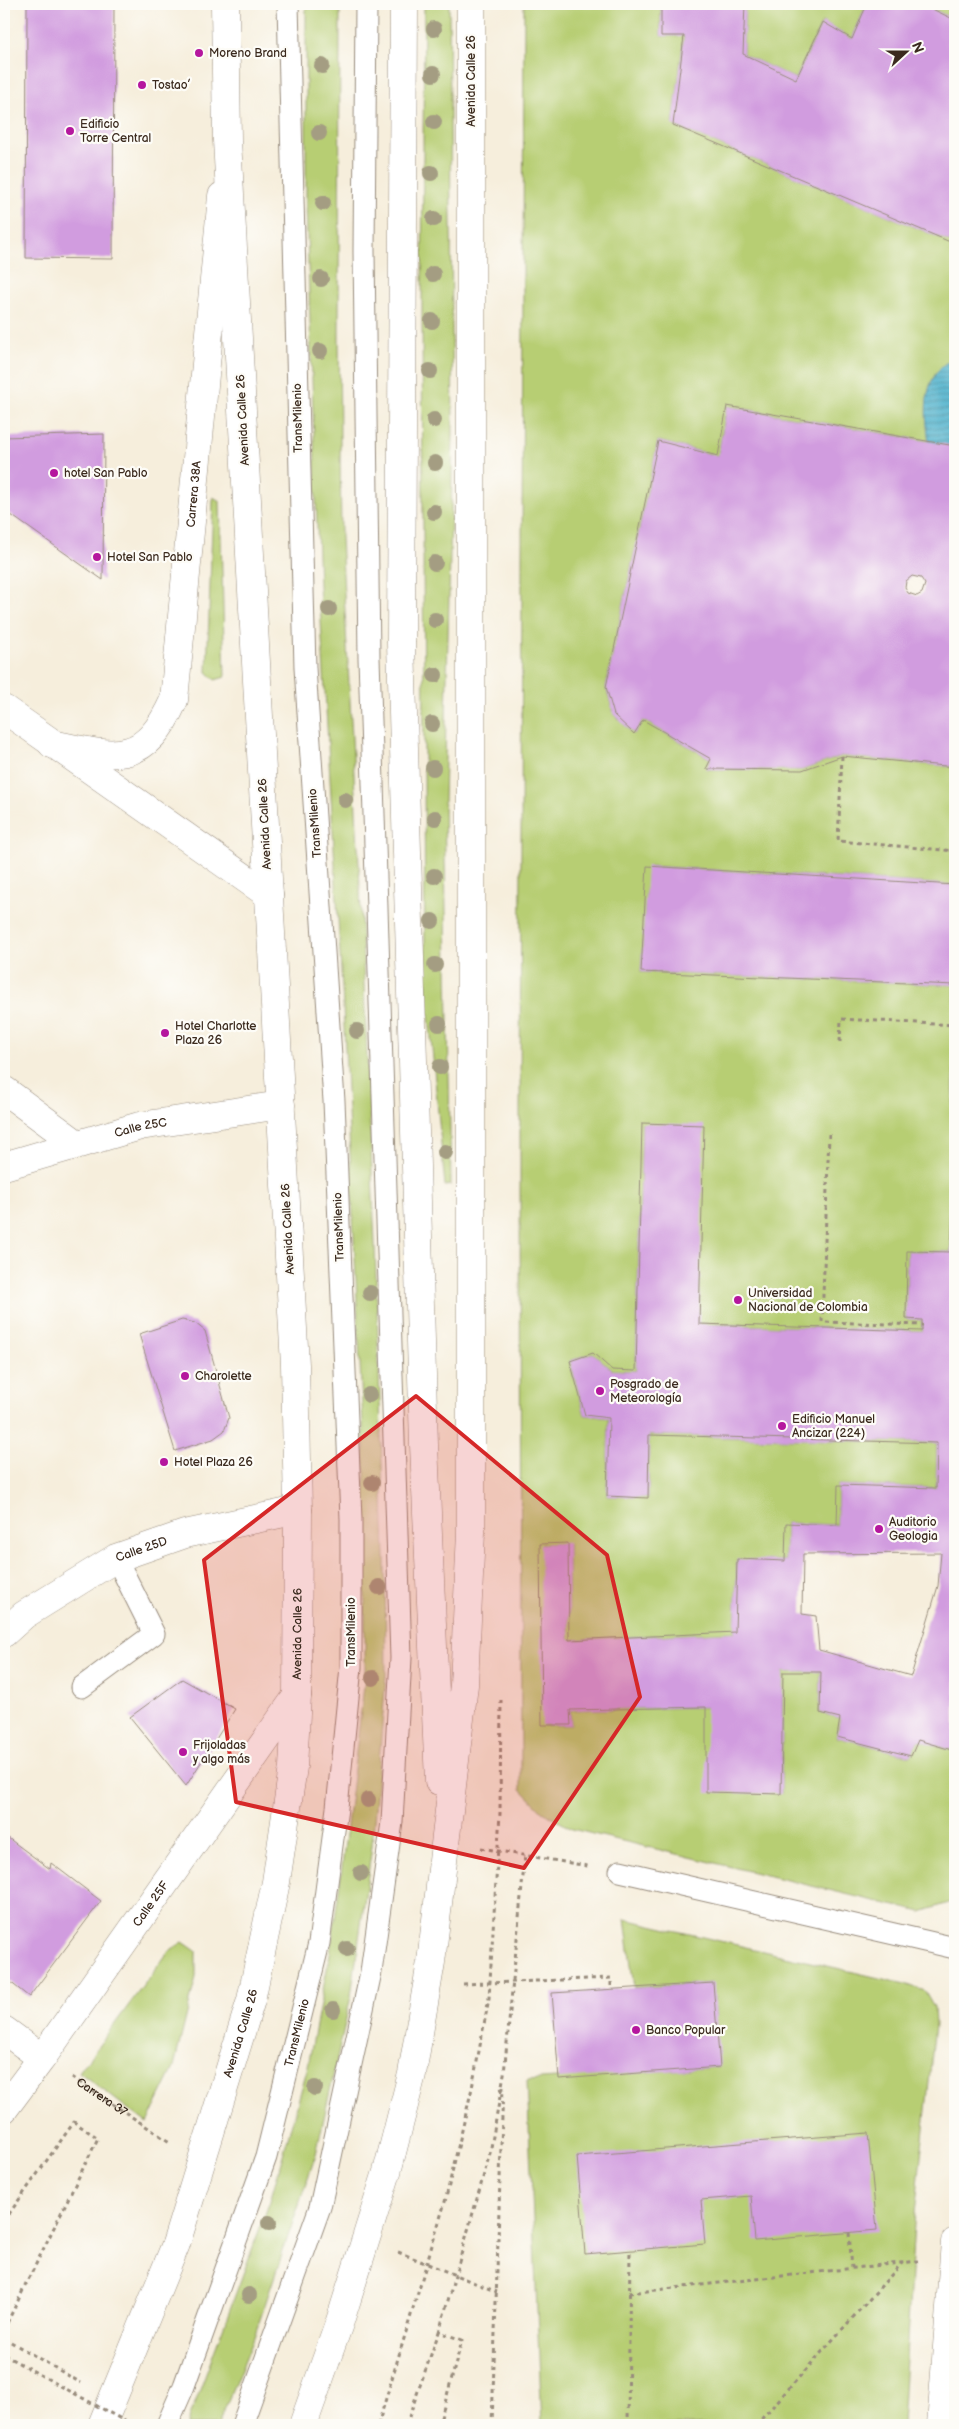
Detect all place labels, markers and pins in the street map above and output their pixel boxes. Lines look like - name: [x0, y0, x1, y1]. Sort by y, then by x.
- place label: Moreno Brand: [209, 46, 287, 61]
- marker: Moreno Brand: [193, 47, 205, 59]
- place label: Tostao’: [152, 78, 191, 93]
- marker: Tostao’: [136, 79, 148, 91]
- place label: Edificio Torre Central: [80, 117, 151, 146]
- marker: Edificio Torre Central: [64, 125, 76, 137]
- place label: hotel San Pablo: [64, 466, 148, 481]
- marker: hotel San Pablo: [48, 467, 60, 479]
- place label: Hotel San Pablo: [107, 550, 193, 565]
- marker: Hotel San Pablo: [91, 551, 103, 563]
- place label: Hotel Charlotte Plaza 26: [175, 1019, 256, 1048]
- marker: Hotel Charlotte Plaza 26: [159, 1027, 171, 1039]
- place label: Universidad Nacional de Colombia: [748, 1286, 868, 1315]
- marker: Universidad Nacional de Colombia: [732, 1294, 744, 1306]
- place label: Charolette: [195, 1369, 252, 1384]
- marker: Charolette: [179, 1370, 191, 1382]
- place label: Posgrado de Meteorología: [610, 1377, 682, 1406]
- marker: Posgrado de Meteorología: [594, 1385, 606, 1397]
- place label: Edificio Manuel Ancizar (224): [792, 1412, 875, 1441]
- marker: Edificio Manuel Ancizar (224): [776, 1420, 788, 1432]
- place label: Hotel Plaza 26: [174, 1455, 253, 1470]
- marker: Hotel Plaza 26: [158, 1456, 170, 1468]
- place label: Auditorio Geologia: [889, 1515, 938, 1544]
- marker: Auditorio Geologia: [873, 1523, 885, 1535]
- place label: Frijoladas y algo más: [192, 1738, 250, 1767]
- marker: Frijoladas y algo más: [177, 1746, 189, 1758]
- place label: Banco Popular: [646, 2023, 726, 2038]
- marker: Banco Popular: [630, 2024, 642, 2036]

